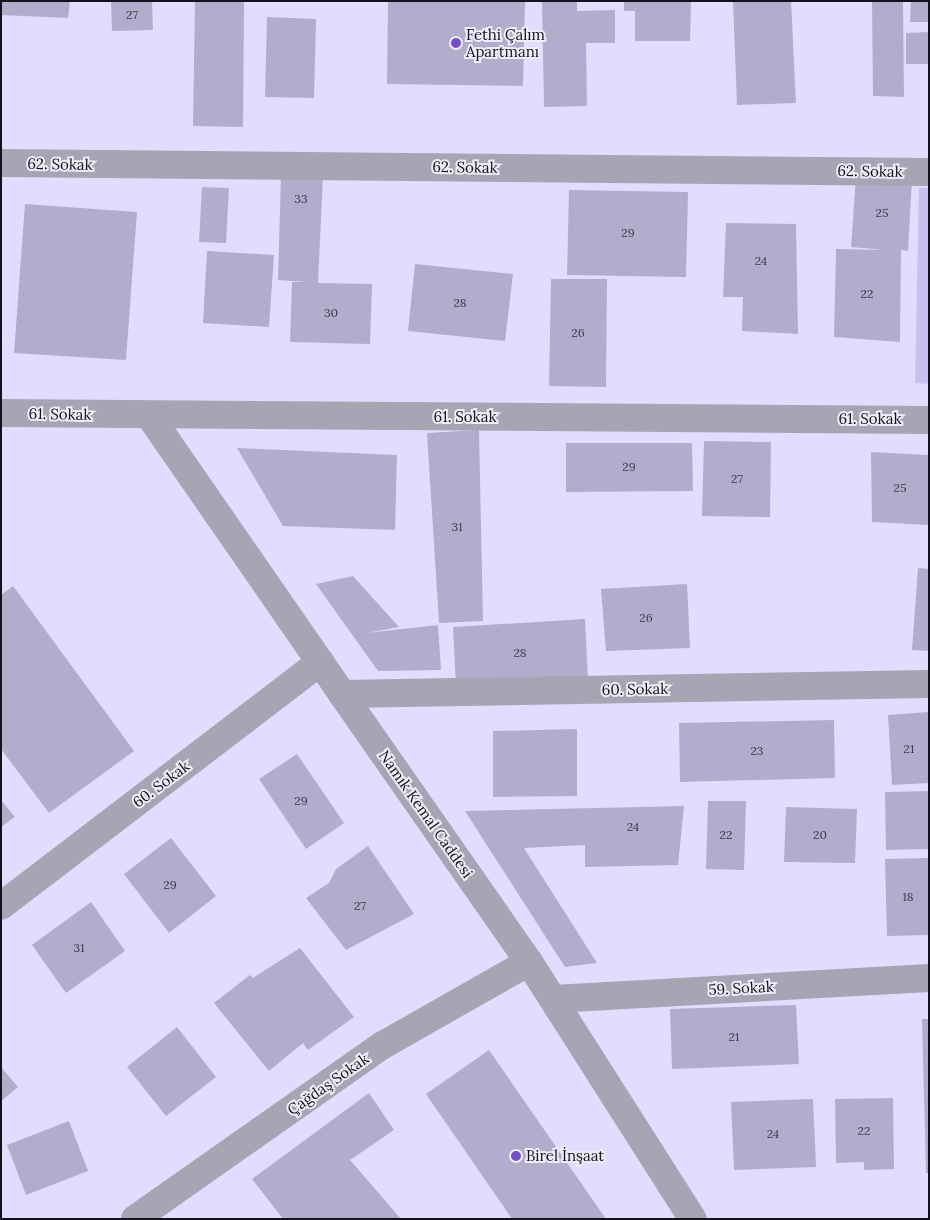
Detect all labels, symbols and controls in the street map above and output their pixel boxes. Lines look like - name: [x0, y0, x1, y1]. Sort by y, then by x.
- house number: 27: [126, 8, 138, 22]
- place label: Fethi Çalım Apartmanı: [466, 25, 545, 60]
- marker: Fethi Çalım Apartmanı: [450, 37, 462, 49]
- street label: 62. Sokak: [27, 154, 93, 174]
- street label: 62. Sokak: [432, 157, 498, 177]
- street label: 62. Sokak: [837, 161, 903, 181]
- house number: 33: [294, 192, 308, 206]
- house number: 25: [876, 206, 888, 220]
- house number: 29: [621, 226, 635, 240]
- house number: 24: [755, 254, 767, 268]
- house number: 22: [861, 287, 873, 301]
- house number: 28: [453, 296, 467, 310]
- house number: 30: [324, 306, 338, 320]
- house number: 26: [571, 326, 585, 340]
- street label: 61. Sokak: [28, 404, 92, 424]
- street label: 61. Sokak: [434, 408, 496, 426]
- street label: 61. Sokak: [839, 410, 901, 428]
- house number: 29: [622, 460, 636, 474]
- house number: 27: [731, 472, 743, 486]
- house number: 25: [894, 481, 906, 495]
- house number: 31: [451, 520, 463, 534]
- house number: 26: [639, 611, 653, 625]
- house number: 28: [513, 646, 527, 660]
- street label: 60. Sokak: [602, 679, 668, 699]
- house number: 21: [904, 742, 914, 756]
- house number: 23: [751, 744, 763, 758]
- street label: Namık Kemal Caddesi: [375, 747, 477, 881]
- street label: 60. Sokak: [129, 757, 193, 811]
- house number: 29: [294, 794, 308, 808]
- house number: 24: [627, 820, 639, 834]
- house number: 22: [720, 828, 732, 842]
- house number: 20: [813, 828, 827, 842]
- house number: 29: [163, 878, 177, 892]
- house number: 18: [902, 890, 914, 904]
- house number: 27: [354, 899, 366, 913]
- house number: 31: [73, 941, 85, 955]
- street label: 59. Sokak: [708, 977, 774, 999]
- house number: 21: [729, 1030, 739, 1044]
- street label: Çağdaş Sokak: [284, 1049, 372, 1119]
- house number: 22: [858, 1124, 870, 1138]
- house number: 24: [767, 1127, 779, 1141]
- place label: Birel İnşaat: [526, 1147, 604, 1165]
- marker: Birel İnşaat: [510, 1150, 522, 1162]

